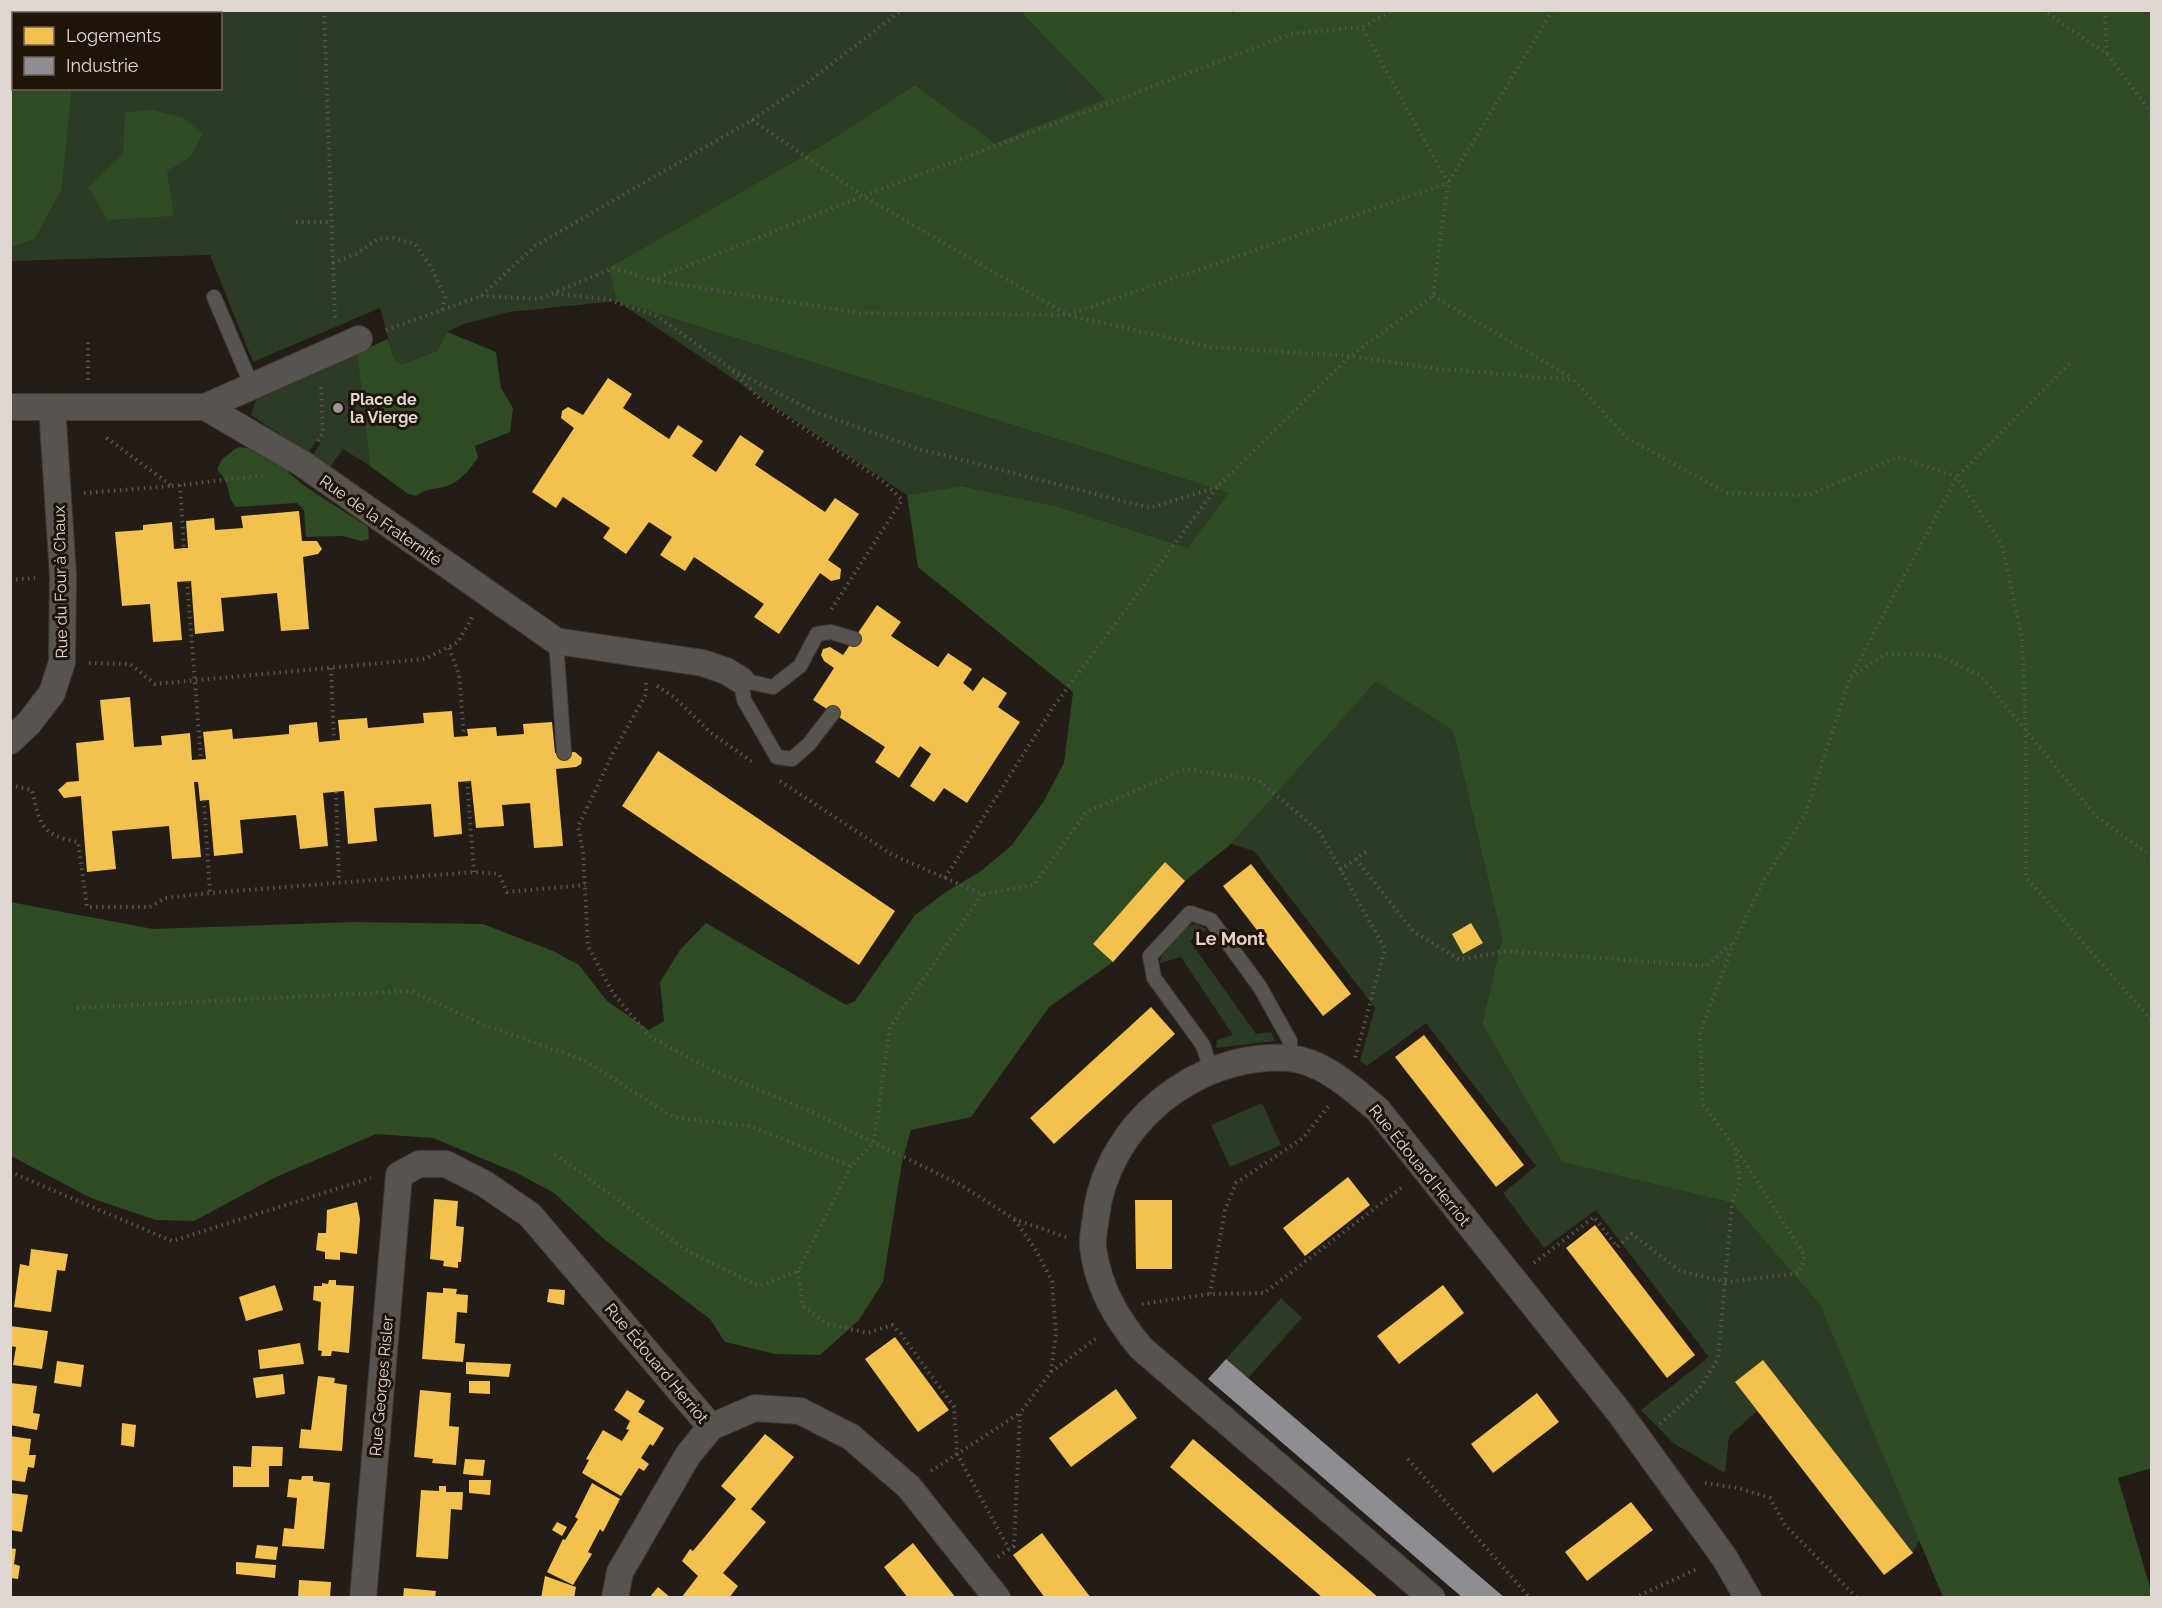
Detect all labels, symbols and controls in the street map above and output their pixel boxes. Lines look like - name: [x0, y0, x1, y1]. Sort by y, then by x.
- legend: [12, 12, 222, 90]
- text: Logements: [66, 25, 161, 46]
- text: Industrie: [66, 55, 139, 76]
- place label: Place de la Vierge: [350, 390, 418, 427]
- marker: Place de la Vierge: [331, 401, 345, 415]
- street label: Rue de la Fraternité: [316, 471, 445, 570]
- street label: Rue du Four à Chaux: [50, 505, 71, 659]
- district label: Le Mont: [1195, 928, 1265, 949]
- street label: Rue Édouard Herriot: [1365, 1100, 1476, 1230]
- street label: Rue Édouard Herriot: [601, 1299, 713, 1428]
- street label: Rue Georges Risler: [366, 1315, 397, 1457]

